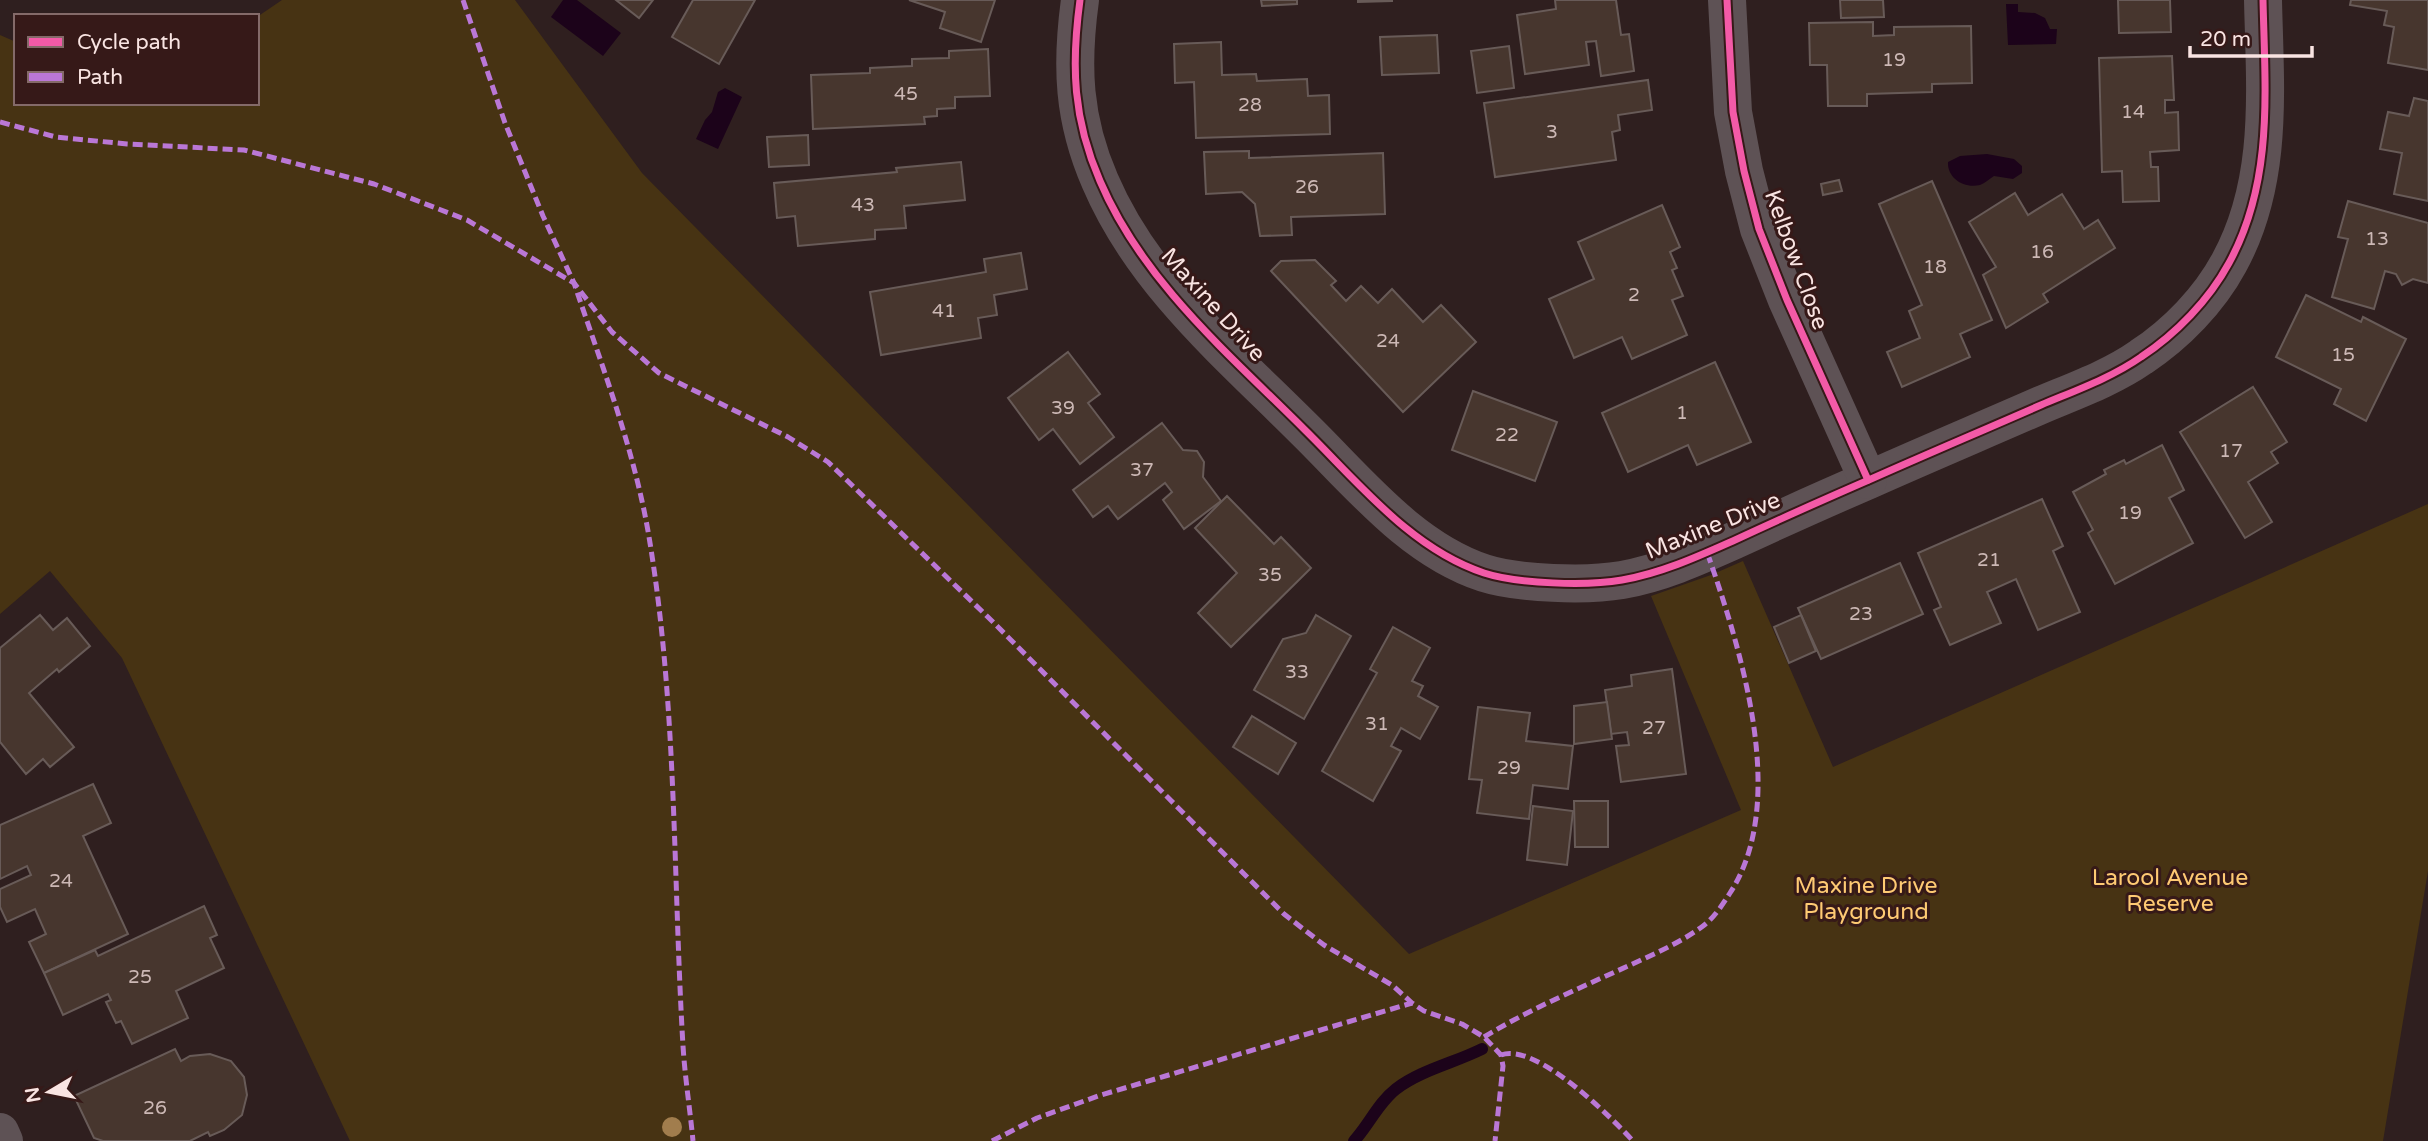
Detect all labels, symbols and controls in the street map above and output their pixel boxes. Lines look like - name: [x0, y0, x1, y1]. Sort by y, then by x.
- legend: [14, 14, 259, 105]
- scale bar: [2190, 14, 2312, 58]
- text: 20 m: [2200, 27, 2251, 52]
- text: Cycle path: [77, 30, 181, 55]
- house number: 19: [1882, 49, 1906, 71]
- text: Path: [77, 65, 123, 90]
- house number: 45: [894, 83, 918, 105]
- house number: 28: [1238, 94, 1262, 116]
- house number: 14: [2121, 101, 2145, 123]
- house number: 3: [1546, 121, 1558, 143]
- house number: 26: [1295, 176, 1319, 198]
- street label: Kelbow Close: [1758, 186, 1834, 334]
- house number: 43: [851, 194, 875, 216]
- house number: 13: [2365, 228, 2389, 250]
- house number: 16: [2030, 241, 2054, 263]
- street label: Maxine Drive: [1155, 243, 1271, 367]
- house number: 18: [1923, 256, 1947, 278]
- house number: 2: [1628, 284, 1640, 306]
- house number: 41: [932, 300, 956, 322]
- house number: 24: [1376, 330, 1400, 352]
- house number: 15: [2331, 344, 2355, 366]
- house number: 39: [1051, 397, 1075, 419]
- house number: 1: [1676, 402, 1688, 424]
- house number: 22: [1495, 424, 1519, 446]
- house number: 17: [2219, 440, 2243, 462]
- house number: 37: [1130, 459, 1154, 481]
- street label: Maxine Drive: [1641, 486, 1785, 566]
- house number: 19: [2118, 502, 2142, 524]
- house number: 21: [1977, 549, 2001, 571]
- house number: 35: [1258, 564, 1282, 586]
- house number: 23: [1849, 603, 1873, 625]
- house number: 33: [1285, 661, 1309, 683]
- house number: 31: [1365, 713, 1389, 735]
- house number: 27: [1642, 717, 1666, 739]
- house number: 29: [1497, 757, 1521, 779]
- park label: Larool Avenue Reserve: [2092, 864, 2248, 918]
- house number: 24: [49, 870, 73, 892]
- park label: Maxine Drive Playground: [1795, 872, 1937, 926]
- house number: 25: [128, 966, 152, 988]
- north arrow: [14, 1057, 84, 1127]
- text: N: [21, 1085, 45, 1104]
- house number: 26: [143, 1097, 167, 1119]

